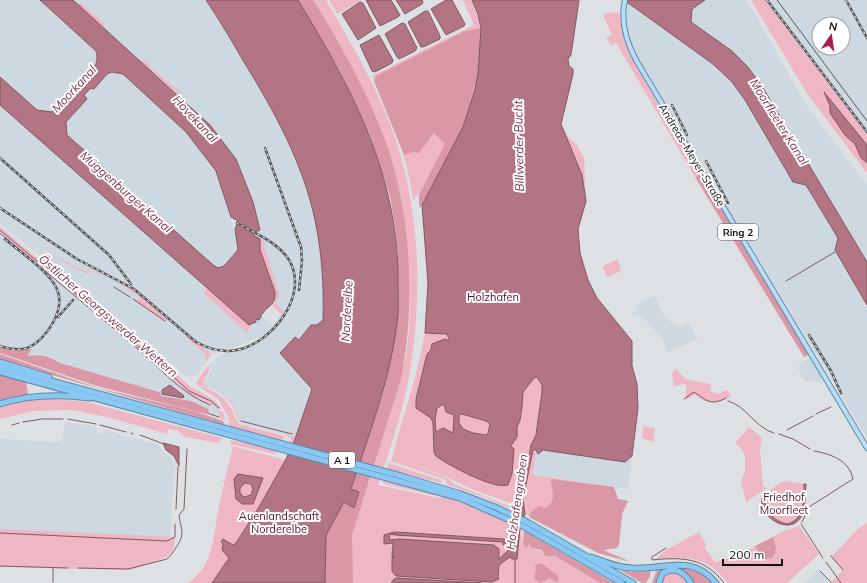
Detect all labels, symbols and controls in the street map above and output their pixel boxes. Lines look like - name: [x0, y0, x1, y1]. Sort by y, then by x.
- north arrow: [811, 16, 851, 56]
- text: N: [828, 19, 839, 34]
- water label: Moorkanal: [48, 62, 99, 115]
- water label: Moorfleeter Kanal: [747, 76, 812, 168]
- water label: Hovekanal: [170, 92, 221, 146]
- water label: Billwerder Bucht: [510, 99, 527, 192]
- street label: Andreas-Meyer-Straße: [656, 101, 728, 209]
- water label: Müggenburger Kanal: [77, 148, 175, 236]
- road number: Ring 2: [718, 224, 758, 240]
- water label: Östlicher Georgswerder Wettern: [36, 251, 181, 380]
- water label: Norderelbe: [337, 280, 356, 342]
- park label: Holzhafen: [467, 290, 519, 304]
- road number: A 1: [329, 452, 355, 468]
- water label: Holzhafengraben: [502, 453, 531, 551]
- park label: Friedhof Moorfleet: [760, 490, 808, 517]
- park label: Auenlandschaft Norderelbe: [239, 509, 319, 536]
- scale bar: [723, 541, 782, 567]
- text: 200 m: [729, 547, 764, 562]

